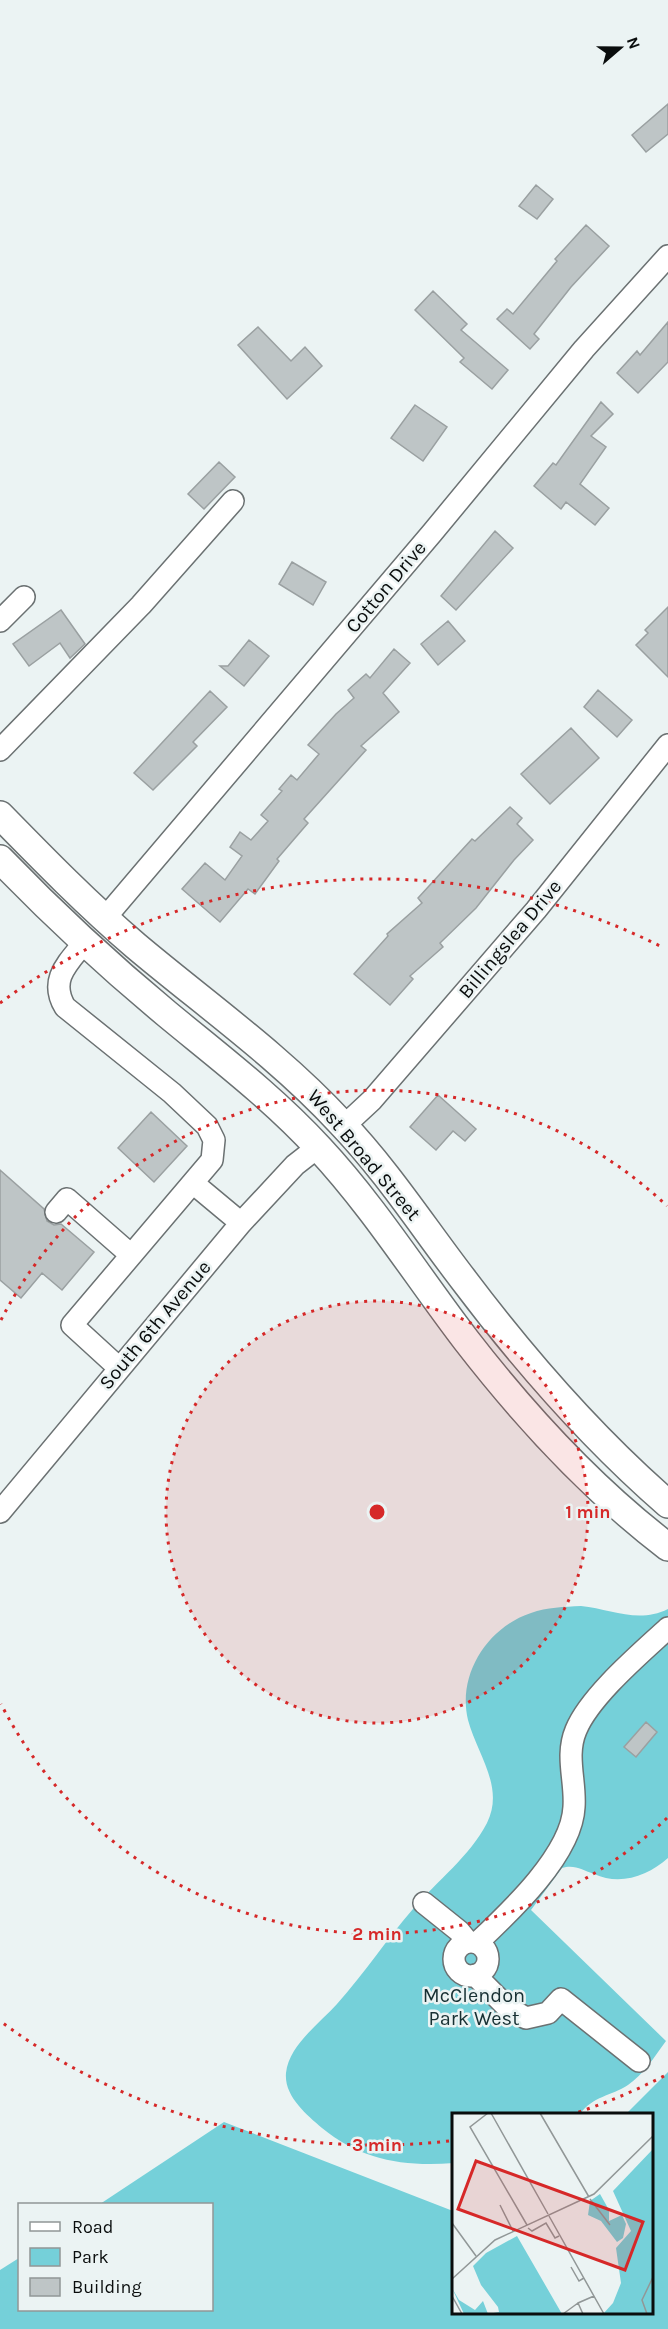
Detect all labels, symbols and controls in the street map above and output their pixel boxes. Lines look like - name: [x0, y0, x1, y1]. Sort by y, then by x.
- north arrow: [590, 18, 650, 78]
- text: N: [623, 34, 645, 52]
- street label: Cotton Drive: [341, 536, 431, 638]
- street label: Billingslea Drive: [454, 875, 566, 1003]
- street label: West Broad Street: [303, 1085, 426, 1225]
- street label: South 6th Avenue: [94, 1256, 216, 1394]
- text: 1 min: [565, 1501, 611, 1523]
- centre of rings: [367, 1502, 387, 1522]
- text: 2 min: [352, 1923, 402, 1945]
- park label: McClendon Park West: [423, 1984, 525, 2030]
- inset map: [452, 2113, 653, 2314]
- text: 3 min: [352, 2134, 402, 2156]
- legend: [18, 2203, 213, 2311]
- text: Road: [72, 2216, 113, 2238]
- text: Park: [72, 2246, 109, 2268]
- text: Building: [72, 2276, 142, 2298]

